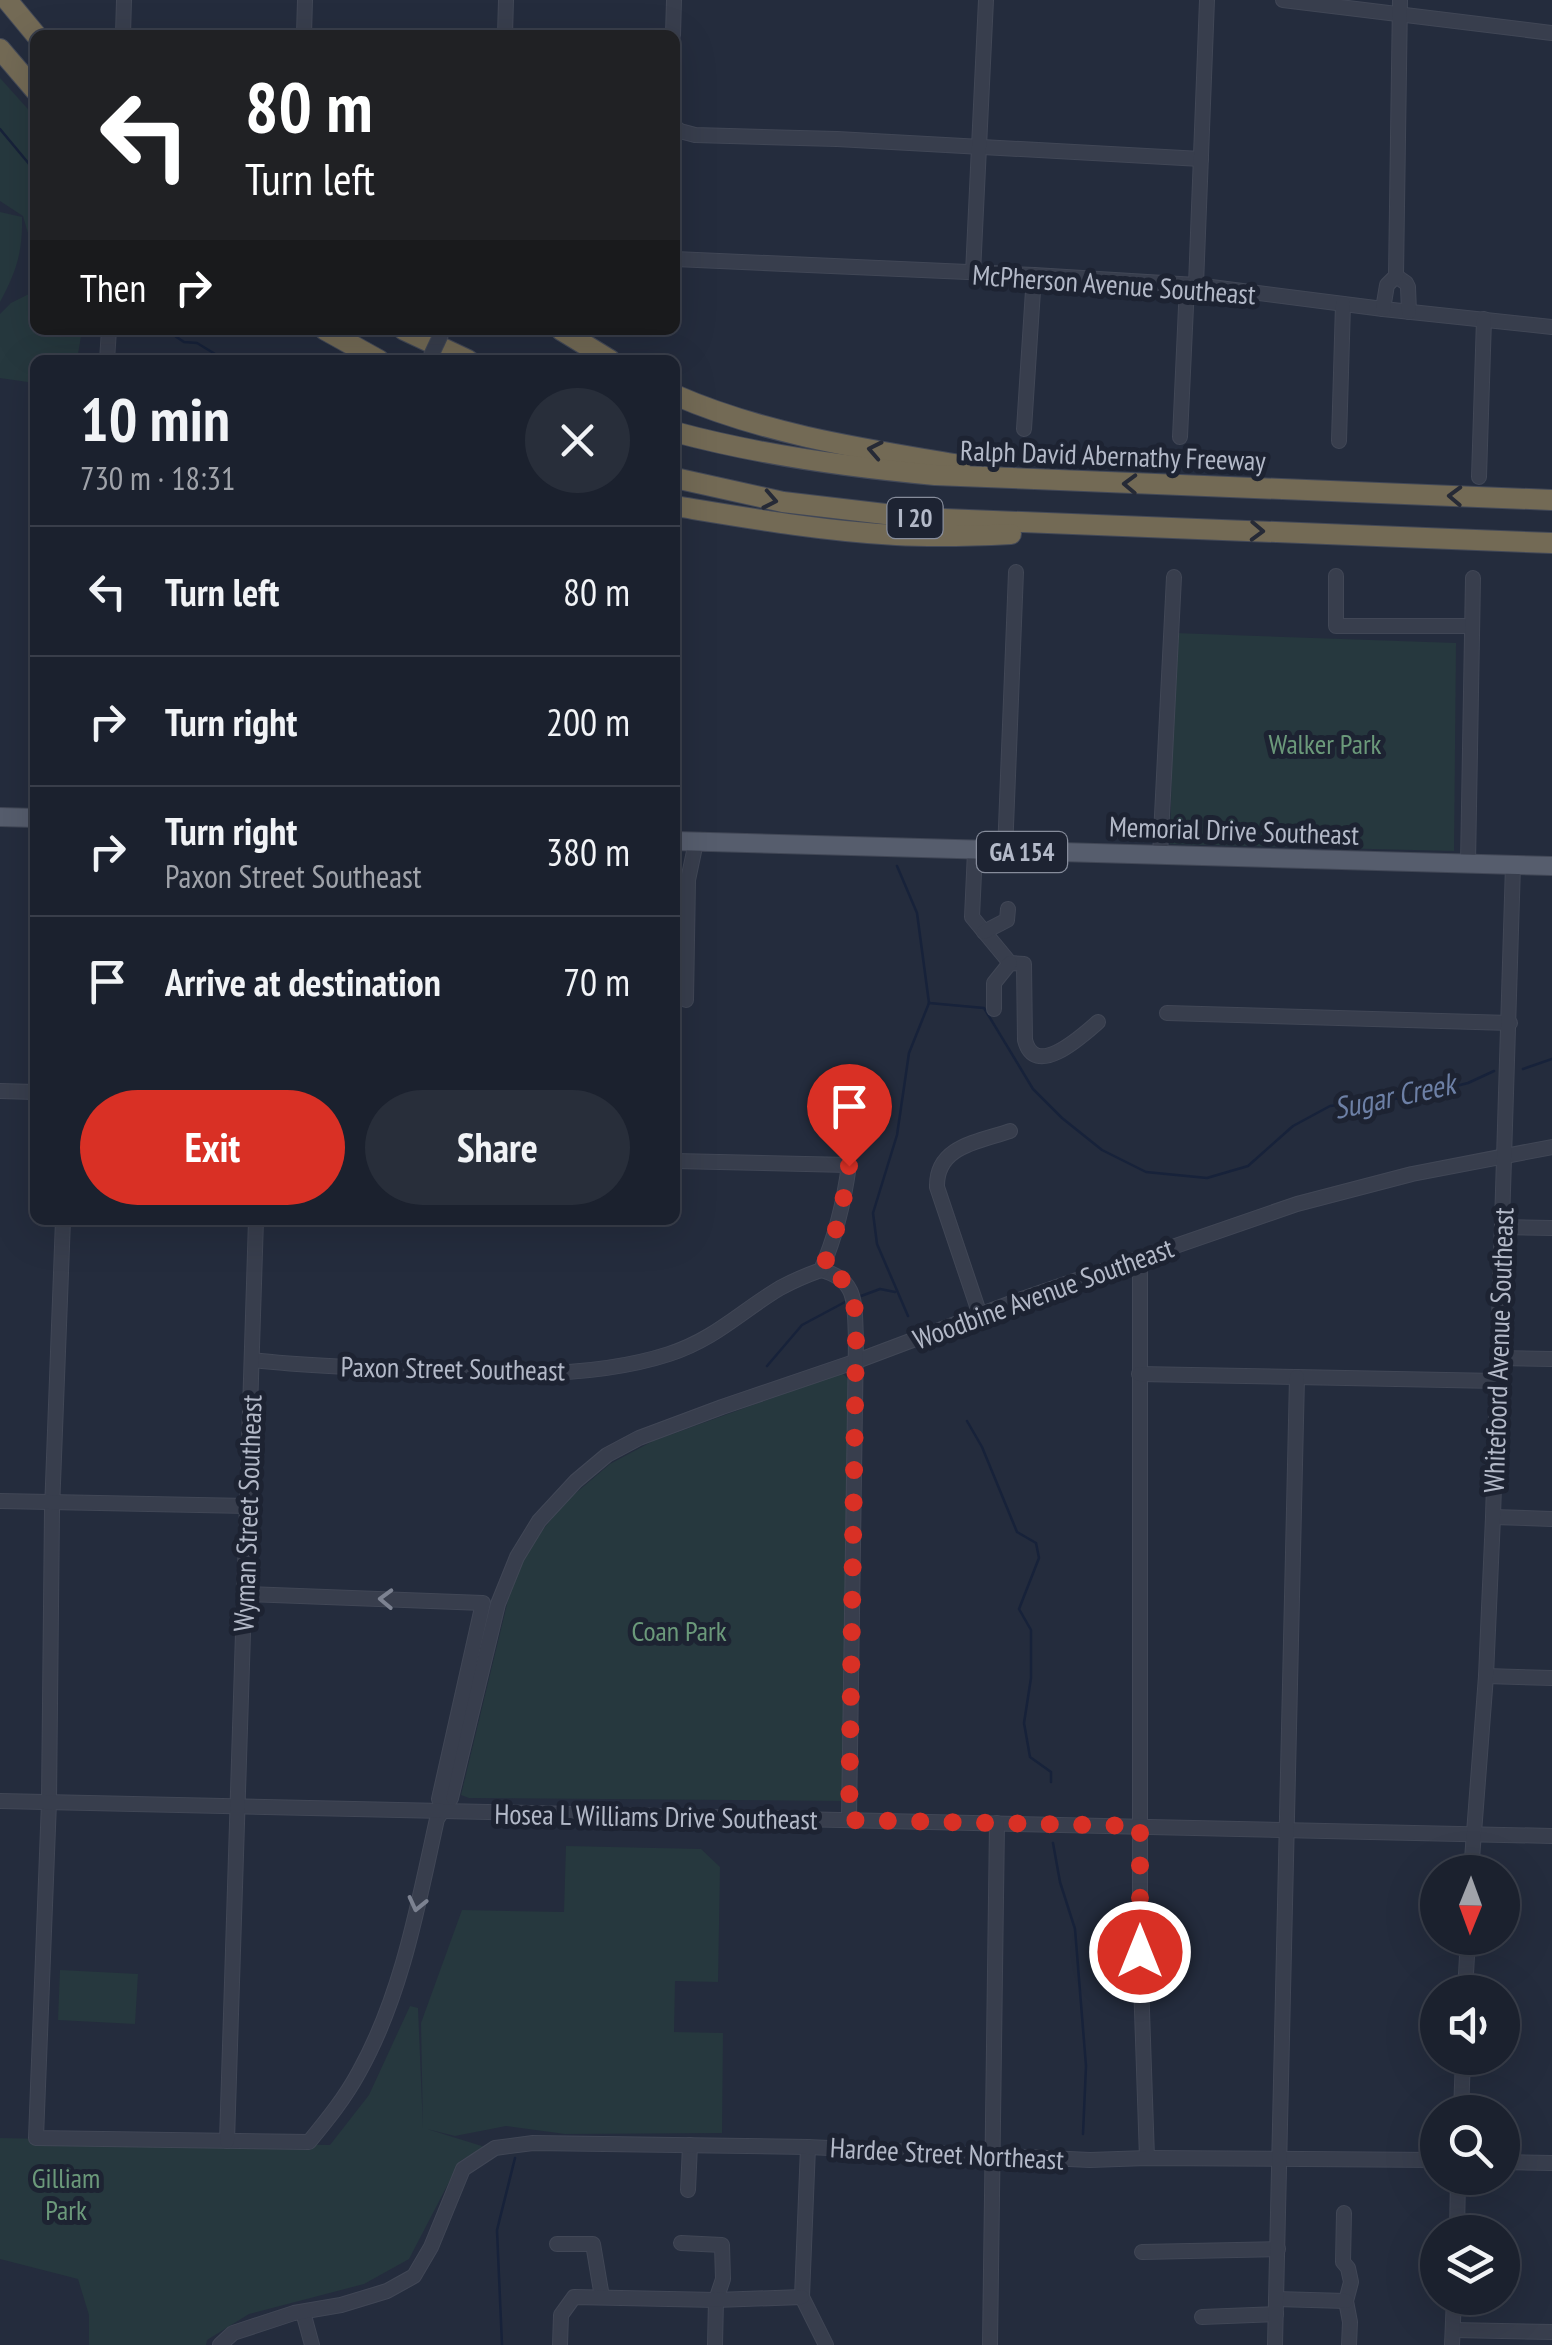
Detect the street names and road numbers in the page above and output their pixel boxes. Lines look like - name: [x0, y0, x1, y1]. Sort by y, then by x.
- street label: McPherson Avenue Southeast: [971, 256, 1257, 312]
- street label: Ralph David Abernathy Freeway: [960, 431, 1267, 479]
- road number: I 20: [888, 498, 942, 538]
- street label: Memorial Drive Southeast: [1108, 807, 1360, 853]
- road number: GA 154: [977, 832, 1067, 872]
- street label: Whitefoord Avenue Southeast: [1475, 1206, 1521, 1493]
- street label: Woodbine Avenue Southeast: [908, 1229, 1178, 1357]
- street label: Paxon Street Southeast: [340, 1348, 566, 1388]
- street label: Wyman Street Southeast: [224, 1394, 270, 1632]
- street label: Hosea L Williams Drive Southeast: [494, 1795, 818, 1837]
- street label: Hardee Street Northeast: [829, 2128, 1065, 2178]

